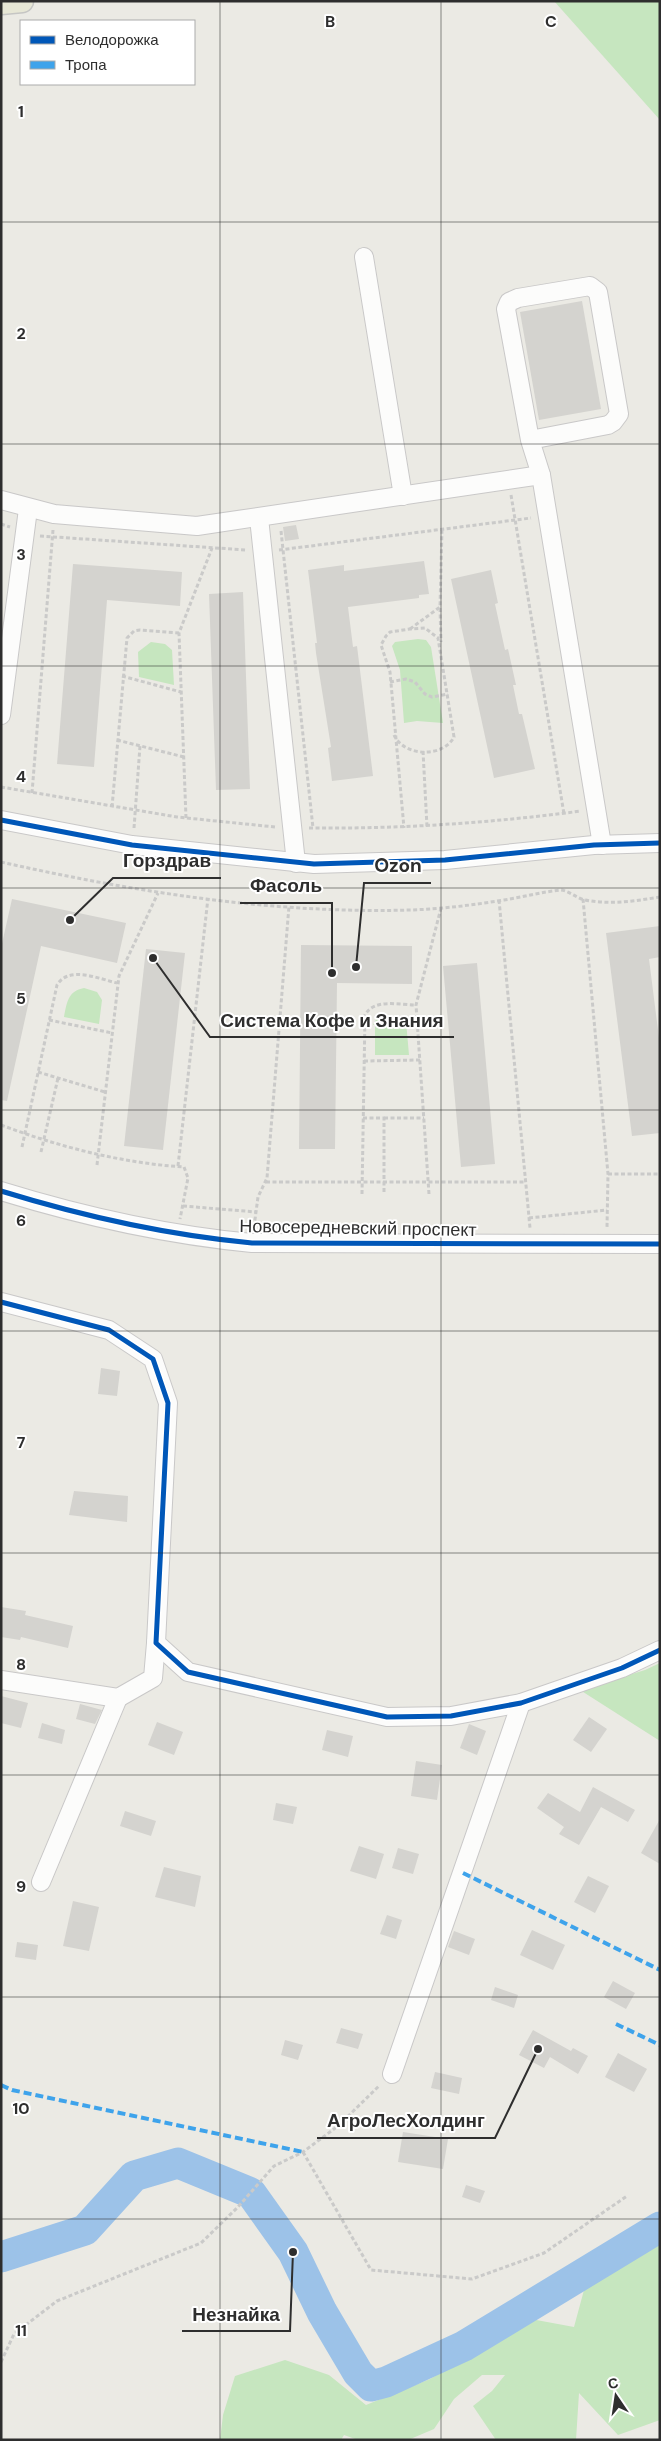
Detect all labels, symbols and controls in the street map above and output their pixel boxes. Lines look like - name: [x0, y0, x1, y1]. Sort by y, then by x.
- text: B: [325, 11, 335, 32]
- text: C: [545, 11, 557, 32]
- legend: [20, 20, 195, 85]
- text: Велодорожка: [65, 30, 159, 50]
- text: Тропа: [65, 55, 107, 75]
- text: 1: [18, 101, 24, 122]
- text: 2: [16, 323, 26, 344]
- text: 3: [16, 544, 26, 565]
- text: 4: [16, 766, 26, 787]
- callout: Горздрав: [113, 844, 221, 878]
- text: Горздрав: [123, 848, 211, 873]
- callout: Ozon: [364, 849, 431, 883]
- text: Ozon: [374, 853, 422, 878]
- callout: Фасоль: [240, 869, 332, 903]
- text: Фасоль: [250, 873, 322, 898]
- text: 5: [16, 988, 26, 1009]
- callout: Система Кофе и Знания: [210, 1003, 454, 1037]
- text: Система Кофе и Знания: [220, 1008, 444, 1033]
- text: 6: [16, 1210, 26, 1231]
- street label: Новосередневский проспект: [239, 1214, 477, 1242]
- text: 7: [17, 1432, 26, 1453]
- text: 8: [16, 1654, 26, 1675]
- text: 9: [16, 1876, 26, 1897]
- text: 10: [12, 2098, 30, 2119]
- callout: АгроЛесХолдинг: [317, 2104, 495, 2138]
- text: АгроЛесХолдинг: [327, 2108, 485, 2133]
- callout: Незнайка: [182, 2297, 290, 2331]
- text: Незнайка: [192, 2302, 280, 2327]
- text: 11: [15, 2320, 27, 2341]
- north arrow: [591, 2371, 641, 2421]
- text: С: [606, 2373, 620, 2393]

